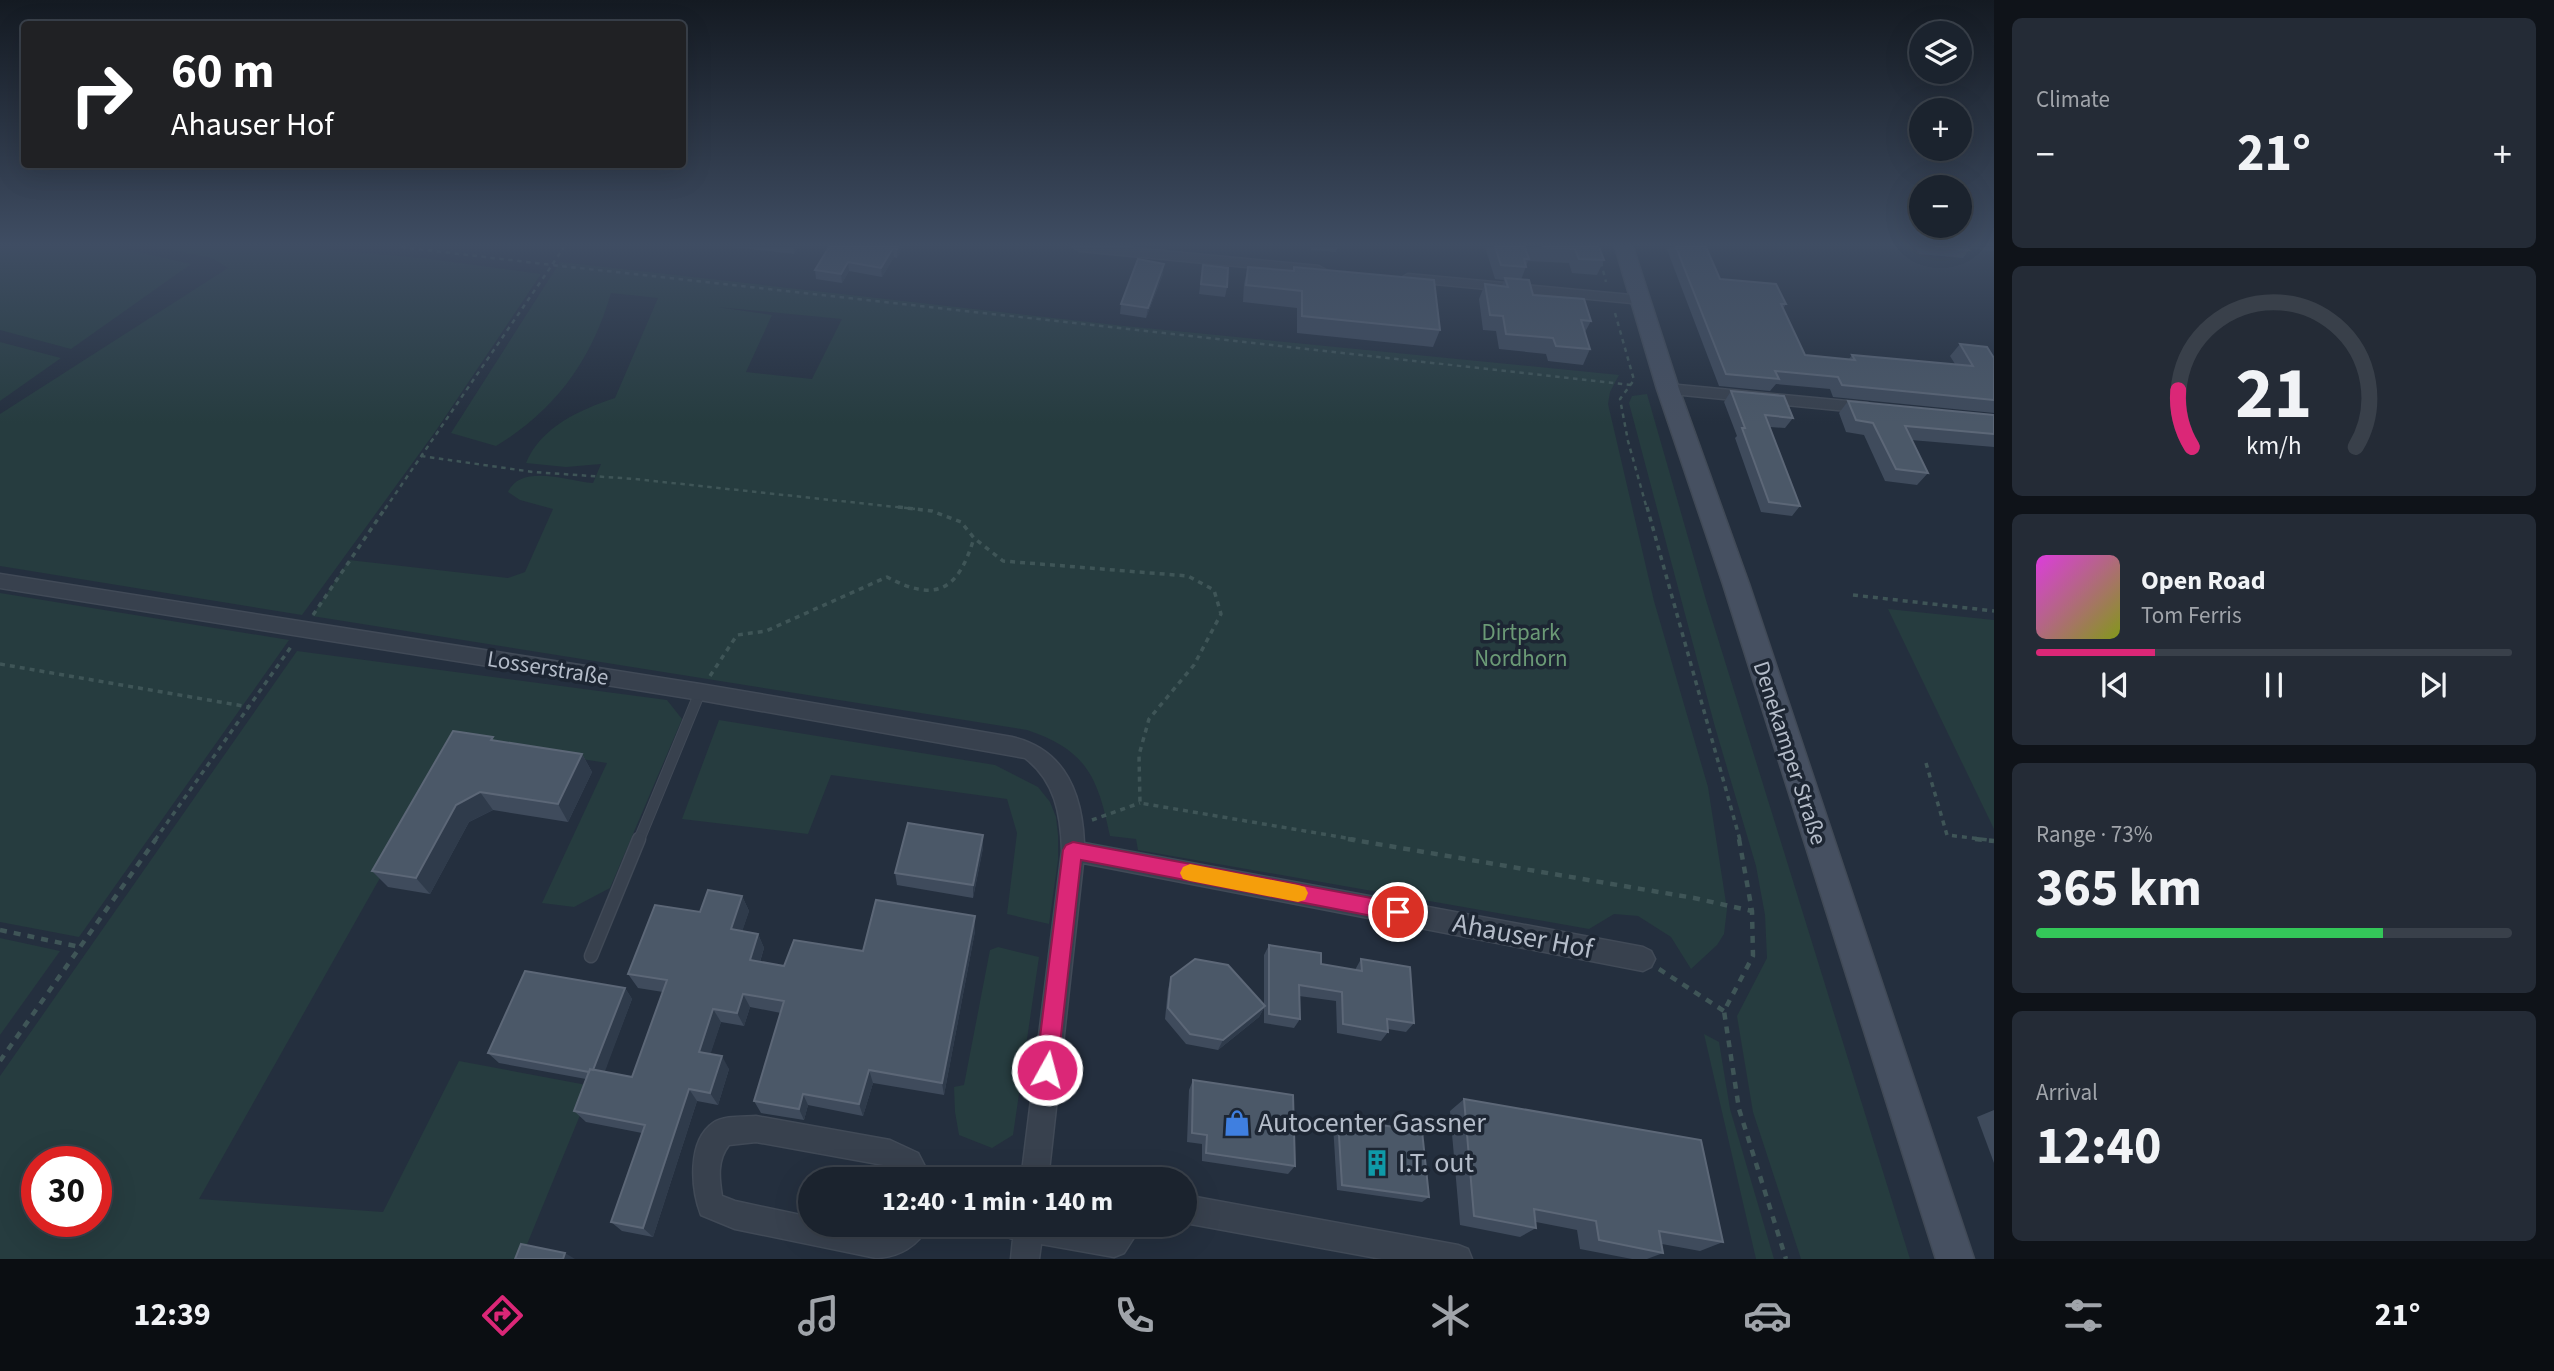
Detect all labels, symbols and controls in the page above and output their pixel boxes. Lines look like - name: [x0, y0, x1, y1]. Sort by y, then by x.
- map controls: [1909, 21, 1972, 238]
- button: layers: [1909, 21, 1972, 84]
- text: 60 m: [171, 37, 275, 107]
- icon: right: [56, 49, 147, 140]
- text: Climate: [2036, 83, 2110, 116]
- button: +: [1909, 98, 1972, 161]
- text: Ahauser Hof: [171, 102, 334, 148]
- text: 21°: [2237, 117, 2311, 191]
- text: −: [2036, 128, 2055, 182]
- text: +: [2493, 128, 2512, 182]
- button: −: [1909, 175, 1972, 238]
- text: 21: [2236, 343, 2312, 447]
- text: km/h: [2246, 428, 2302, 464]
- text: Open Road: [2141, 562, 2266, 599]
- text: Tom Ferris: [2141, 599, 2242, 632]
- park label: Dirtpark Nordhorn: [1474, 616, 1568, 675]
- street label: Losserstraße: [485, 642, 611, 694]
- street label: Denekamper Straße: [1745, 657, 1835, 849]
- icon: previous: [2096, 666, 2134, 704]
- icon: pause: [2255, 666, 2293, 704]
- icon: next: [2414, 666, 2452, 704]
- text: Range · 73%: [2036, 818, 2153, 851]
- text: 365 km: [2036, 852, 2202, 926]
- pin: [1368, 882, 1428, 942]
- icon: arrive: [1379, 893, 1417, 931]
- street label: Ahauser Hof: [1449, 903, 1597, 969]
- position arrow: [1010, 1033, 1084, 1107]
- text: Arrival: [2036, 1076, 2098, 1109]
- place label: Autocenter Gassner: [1258, 1103, 1486, 1143]
- shop icon: Autocenter Gassner: [1222, 1108, 1252, 1138]
- text: 12:40: [2036, 1110, 2161, 1184]
- place label: I.T. out: [1398, 1143, 1475, 1183]
- speed limit sign: 30: [21, 1146, 112, 1237]
- building icon: I.T. out: [1362, 1148, 1392, 1178]
- text: 12:40 · 1 min · 140 m: [882, 1183, 1113, 1220]
- icon: directions: [478, 1291, 527, 1340]
- icon: music: [794, 1291, 843, 1340]
- icon: phone: [1110, 1291, 1159, 1340]
- icon: climate: [1426, 1291, 1475, 1340]
- icon: car: [1743, 1291, 1792, 1340]
- icon: filters: [2059, 1291, 2108, 1340]
- text: 12:39: [134, 1292, 211, 1338]
- text: 21°: [2375, 1292, 2420, 1338]

